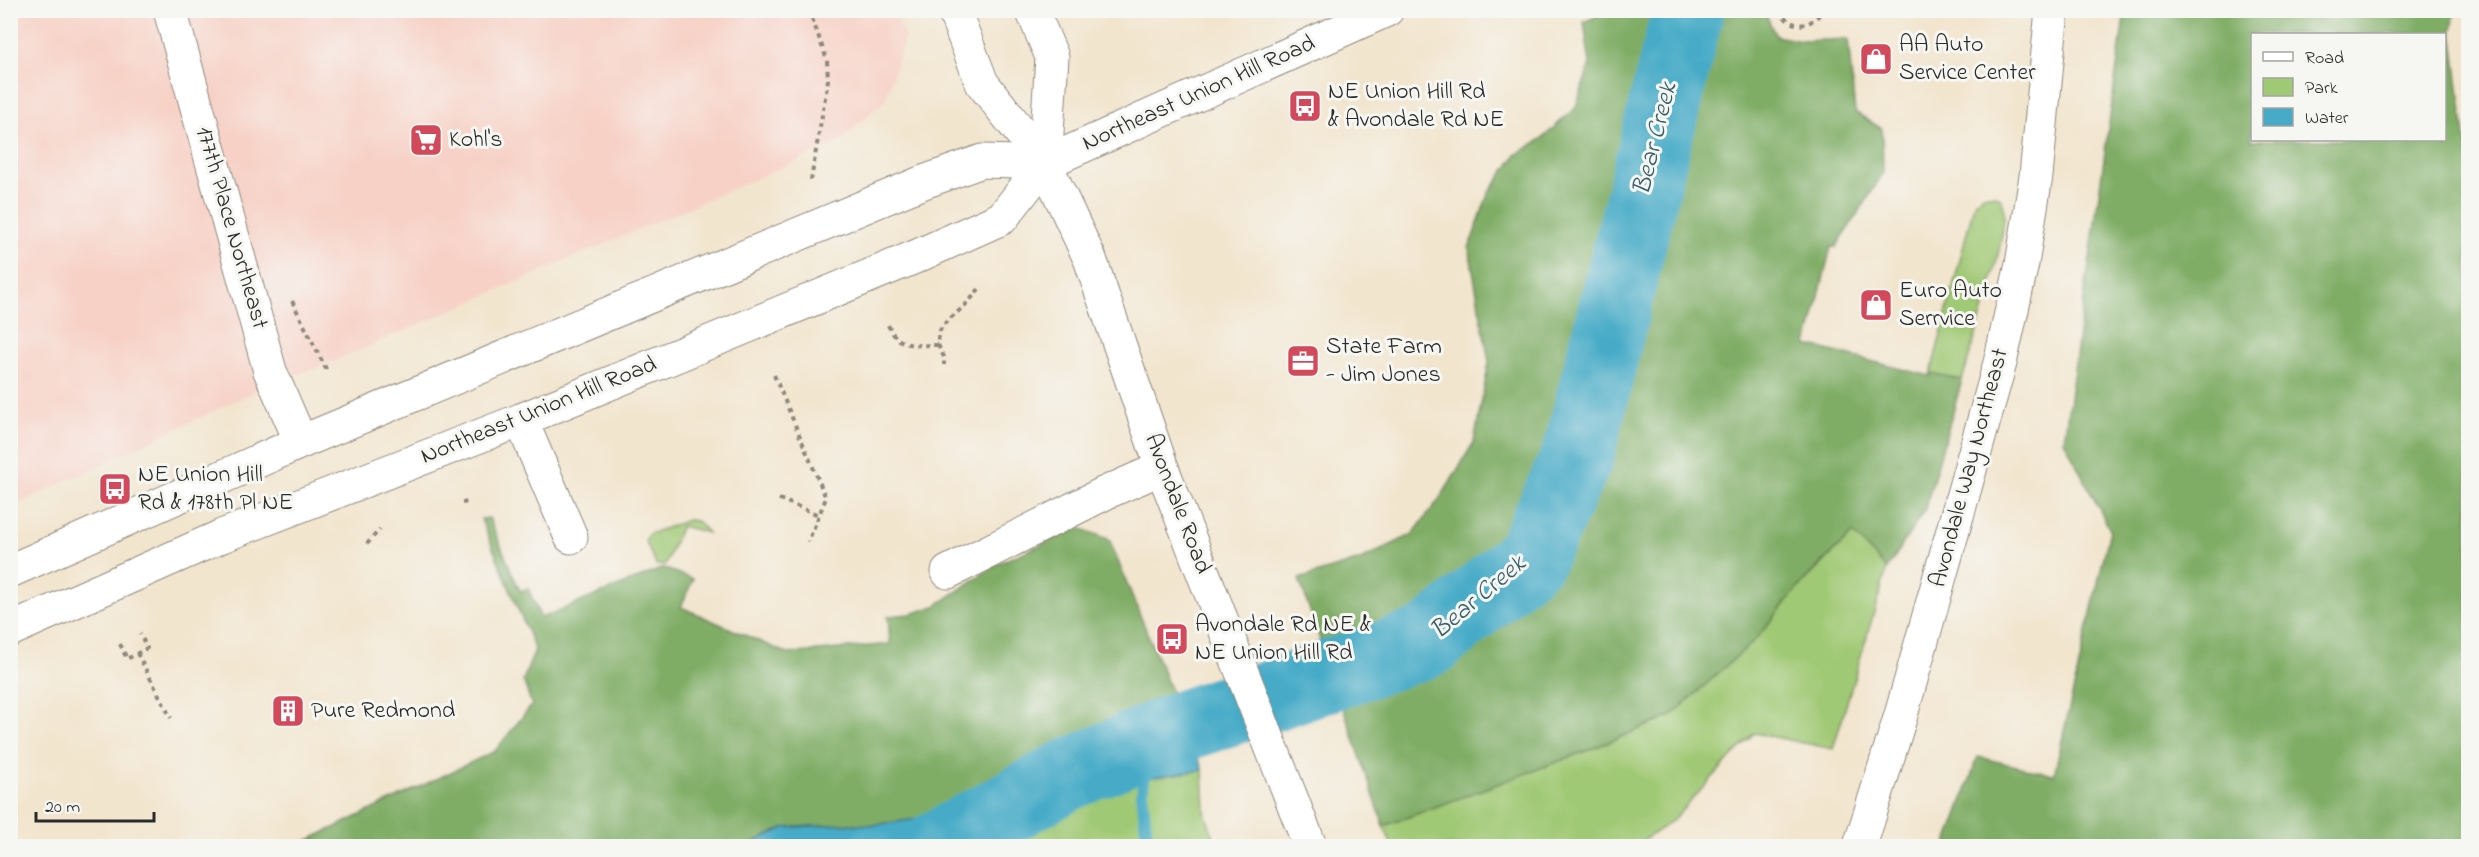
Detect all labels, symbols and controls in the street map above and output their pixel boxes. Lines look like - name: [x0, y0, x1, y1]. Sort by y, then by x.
- street label: Northeast Union Hill Road: [1077, 27, 1322, 161]
- place label: AA Auto Service Center: [1899, 28, 2036, 91]
- legend: [2251, 33, 2446, 141]
- shop icon: AA Auto Service Center: [1858, 41, 1894, 77]
- text: Road: [2305, 46, 2344, 72]
- place label: NE Union Hill Rd & Avondale Rd NE: [1328, 75, 1504, 138]
- text: Park: [2305, 76, 2338, 102]
- water label: Bear Creek: [1624, 77, 1689, 199]
- bus stop icon: NE Union Hill Rd & Avondale Rd NE: [1287, 88, 1323, 124]
- text: Water: [2305, 106, 2349, 132]
- supermarket icon: Kohl's: [408, 122, 444, 158]
- street label: 177th Place Northeast: [185, 123, 277, 333]
- place label: Kohl's: [449, 123, 503, 158]
- place label: Euro Auto Serrvice: [1899, 274, 2002, 337]
- shop icon: Euro Auto Serrvice: [1858, 287, 1894, 323]
- place label: State Farm - Jim Jones: [1326, 330, 1442, 393]
- office icon: State Farm - Jim Jones: [1285, 343, 1321, 379]
- street label: Avondale Way Northeast: [1921, 345, 2020, 592]
- street label: Northeast Union Hill Road: [416, 347, 663, 474]
- street label: Avondale Road: [1134, 429, 1220, 580]
- place label: NE Union Hill Rd & 178th Pl NE: [138, 458, 293, 521]
- bus stop icon: NE Union Hill Rd & 178th Pl NE: [97, 471, 133, 507]
- water label: Bear Creek: [1423, 546, 1536, 649]
- place label: Avondale Rd NE & NE Union Hill Rd: [1195, 608, 1371, 671]
- bus stop icon: Avondale Rd NE & NE Union Hill Rd: [1154, 621, 1190, 657]
- building icon: Pure Redmond: [270, 693, 306, 729]
- place label: Pure Redmond: [311, 694, 456, 729]
- scale bar: [36, 785, 154, 823]
- text: 20 m: [45, 795, 80, 821]

